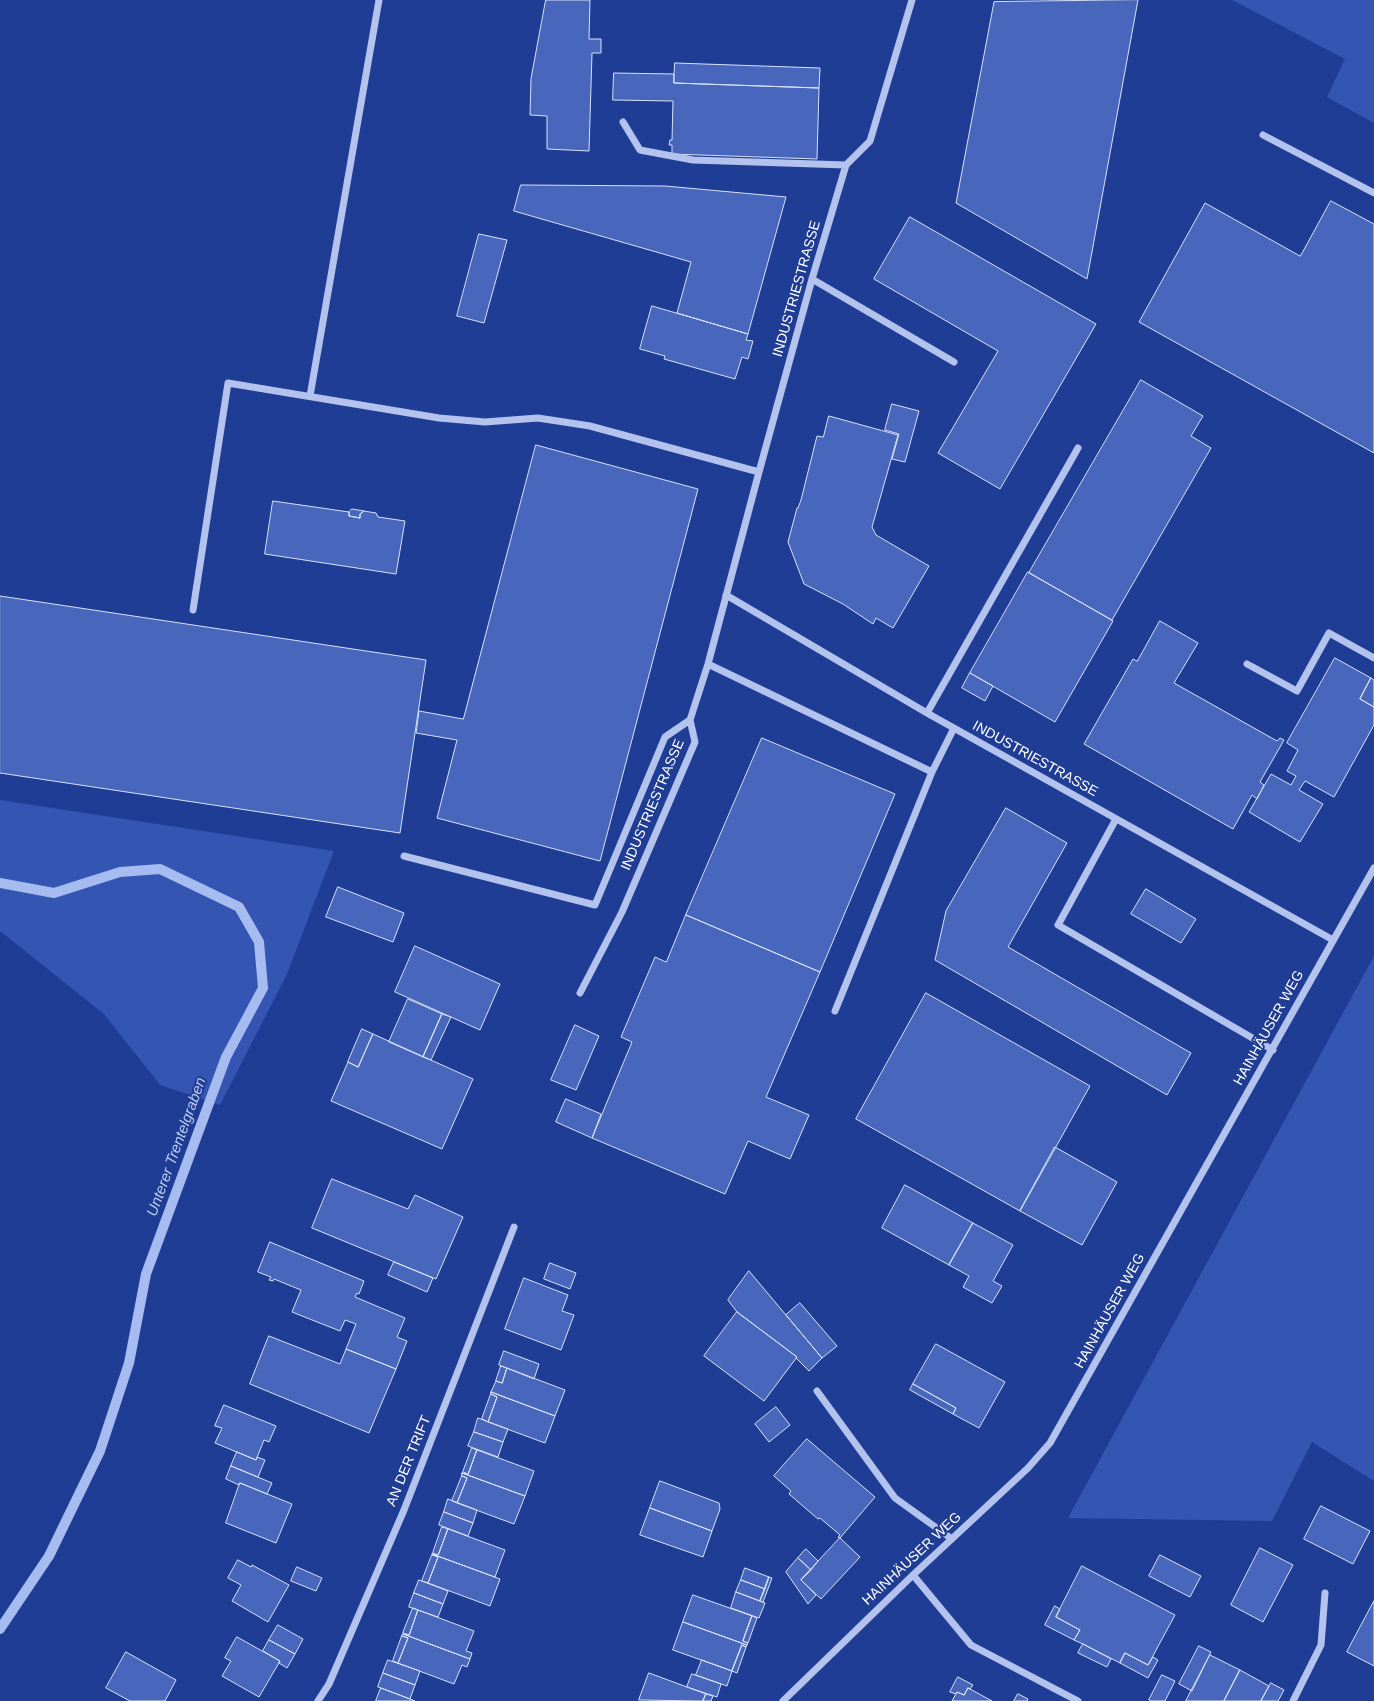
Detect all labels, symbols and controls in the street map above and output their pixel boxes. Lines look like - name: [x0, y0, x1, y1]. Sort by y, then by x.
- street label: INDUSTRIESTRASSE: [770, 219, 824, 359]
- street label: INDUSTRIESTRASSE: [969, 718, 1101, 800]
- street label: INDUSTRIESTRASSE: [618, 737, 688, 873]
- street label: HAINHÄUSER WEG: [1230, 967, 1308, 1089]
- water label: Unterer Trentelgraben: [143, 1075, 211, 1219]
- street label: HAINHÄUSER WEG: [1071, 1250, 1149, 1372]
- street label: AN DER TRIFT: [383, 1413, 435, 1509]
- street label: HAINHÄUSER WEG: [859, 1509, 965, 1609]

